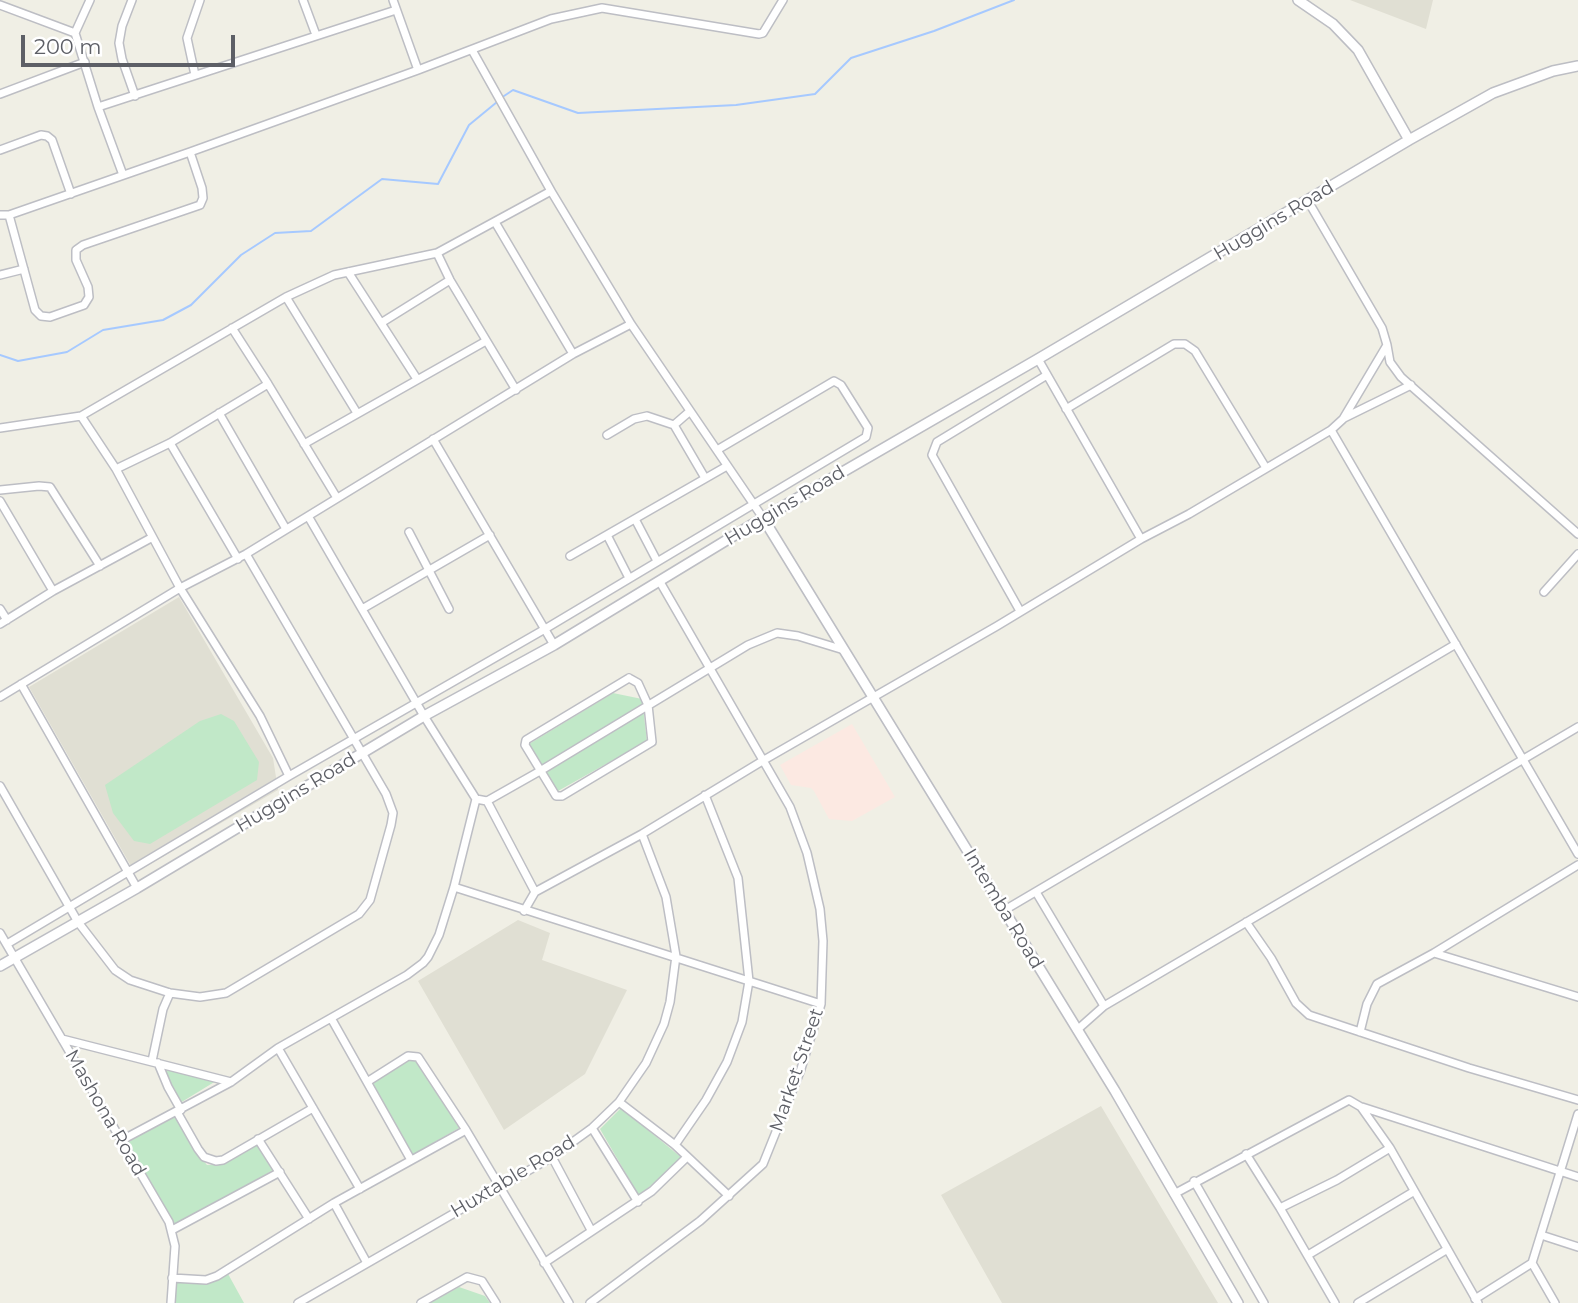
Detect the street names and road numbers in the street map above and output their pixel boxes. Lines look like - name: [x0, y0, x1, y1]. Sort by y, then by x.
- street label: Huggins Road: [1210, 176, 1338, 266]
- street label: Huggins Road: [721, 461, 849, 551]
- street label: Huggins Road: [232, 748, 360, 838]
- street label: Intemba Road: [958, 845, 1048, 973]
- street label: Market Street: [765, 1005, 829, 1135]
- street label: Mashona Road: [60, 1046, 150, 1180]
- street label: Huxtable Road: [447, 1131, 579, 1223]

